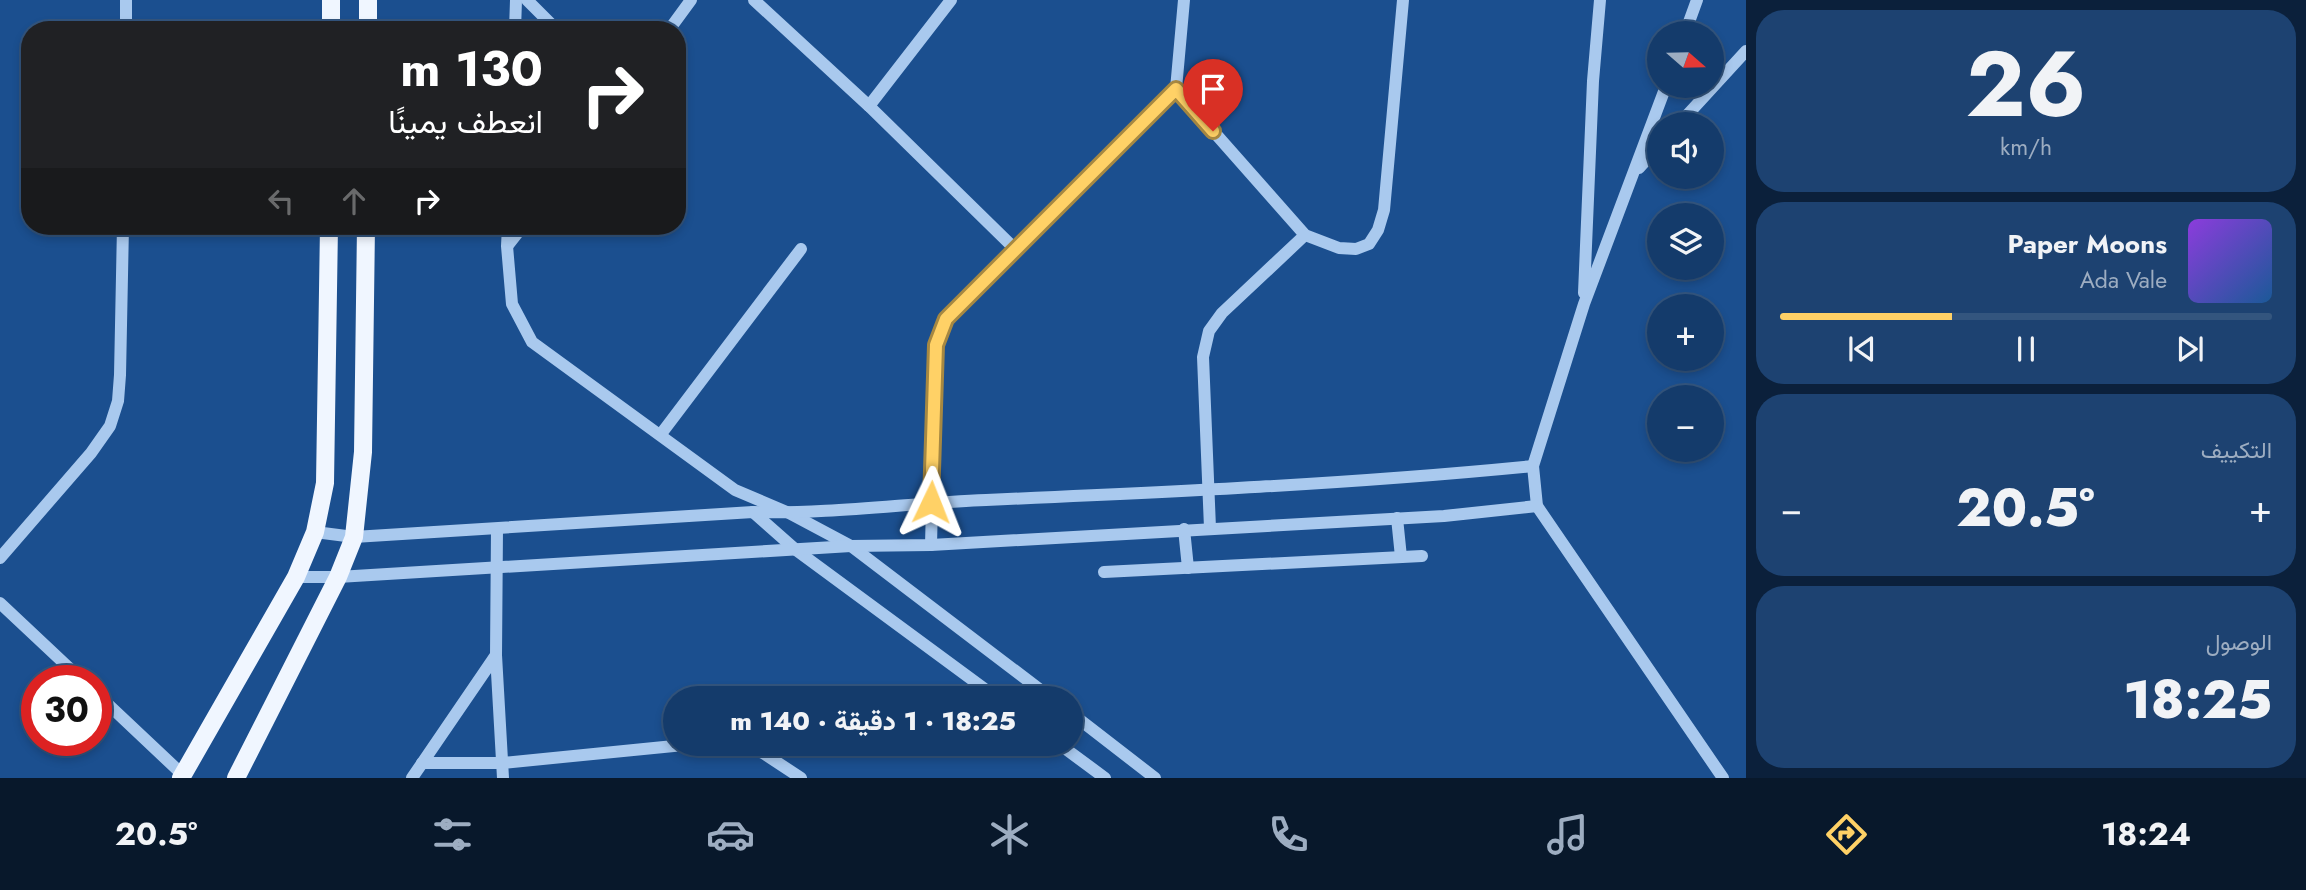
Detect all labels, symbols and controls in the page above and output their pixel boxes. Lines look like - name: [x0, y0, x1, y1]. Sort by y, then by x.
- text: 26: [1966, 19, 2086, 150]
- north arrow: [1647, 21, 1724, 98]
- map controls: [1647, 21, 1724, 462]
- text: 130 m: [400, 34, 543, 104]
- icon: right: [567, 49, 658, 140]
- pin: [1183, 59, 1243, 131]
- icon: arrive: [1194, 70, 1232, 108]
- text: انعطف يمينًا: [388, 99, 543, 145]
- button: sound: [1647, 112, 1724, 189]
- text: km/h: [2000, 130, 2052, 164]
- icon: left: [262, 182, 300, 220]
- icon: ahead: [335, 182, 373, 220]
- icon: right: [408, 182, 446, 220]
- button: layers: [1647, 203, 1724, 280]
- text: Paper Moons: [2007, 225, 2167, 263]
- text: Ada Vale: [2080, 263, 2167, 297]
- button: +: [1647, 294, 1724, 371]
- icon: previous: [1843, 330, 1881, 368]
- icon: pause: [2007, 330, 2045, 368]
- icon: next: [2171, 330, 2209, 368]
- button: −: [1647, 385, 1724, 462]
- text: التكييف: [2201, 433, 2272, 467]
- position arrow: [894, 465, 968, 539]
- text: 20.5°: [1956, 470, 2095, 546]
- text: −: [1780, 481, 1802, 536]
- text: +: [2249, 481, 2272, 536]
- text: الوصول: [2206, 625, 2272, 659]
- text: 18:25: [2123, 662, 2272, 738]
- speed limit sign: 30: [21, 665, 112, 756]
- text: 18:25 · 1 دقيقة · 140 m: [730, 702, 1016, 740]
- icon: filters: [428, 810, 477, 859]
- icon: car: [706, 810, 755, 859]
- icon: climate: [985, 810, 1034, 859]
- icon: phone: [1264, 810, 1313, 859]
- icon: music: [1543, 810, 1592, 859]
- icon: directions: [1822, 810, 1871, 859]
- text: 20.5°: [115, 811, 198, 857]
- text: 18:24: [2101, 811, 2191, 857]

